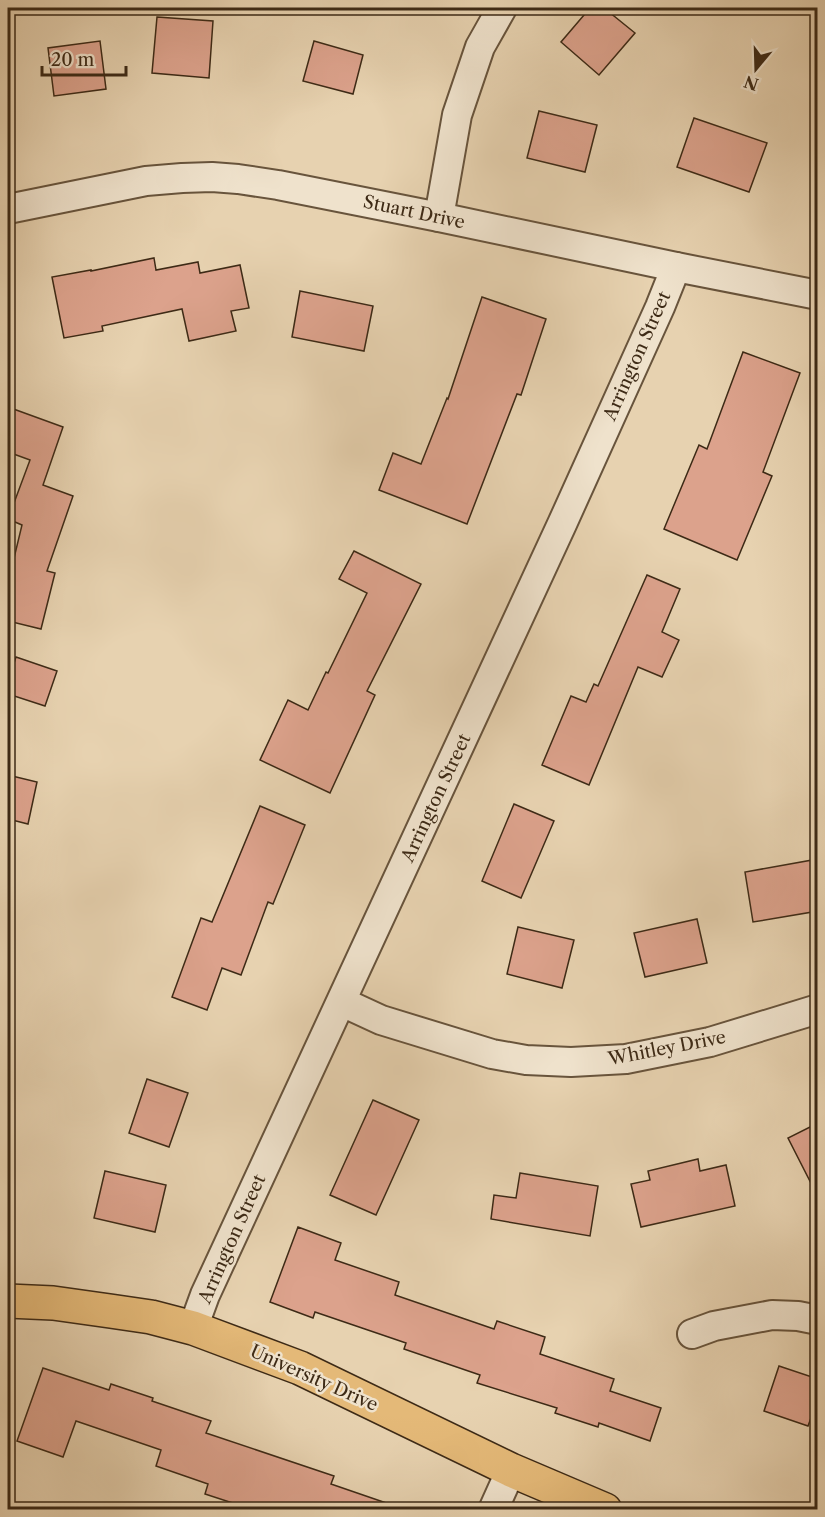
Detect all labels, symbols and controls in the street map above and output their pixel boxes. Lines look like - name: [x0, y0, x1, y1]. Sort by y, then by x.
- scale bar: [42, 39, 126, 77]
- north arrow: [726, 39, 786, 99]
- text: 20 m: [51, 49, 95, 71]
- text: N: [741, 71, 761, 95]
- street label: Stuart Drive: [361, 191, 467, 233]
- street label: Arrington Street: [598, 287, 676, 425]
- street label: Arrington Street: [396, 730, 476, 867]
- street label: Whitley Drive: [605, 1026, 728, 1070]
- street label: Arrington Street: [193, 1170, 271, 1308]
- street label: University Drive: [247, 1340, 381, 1416]

